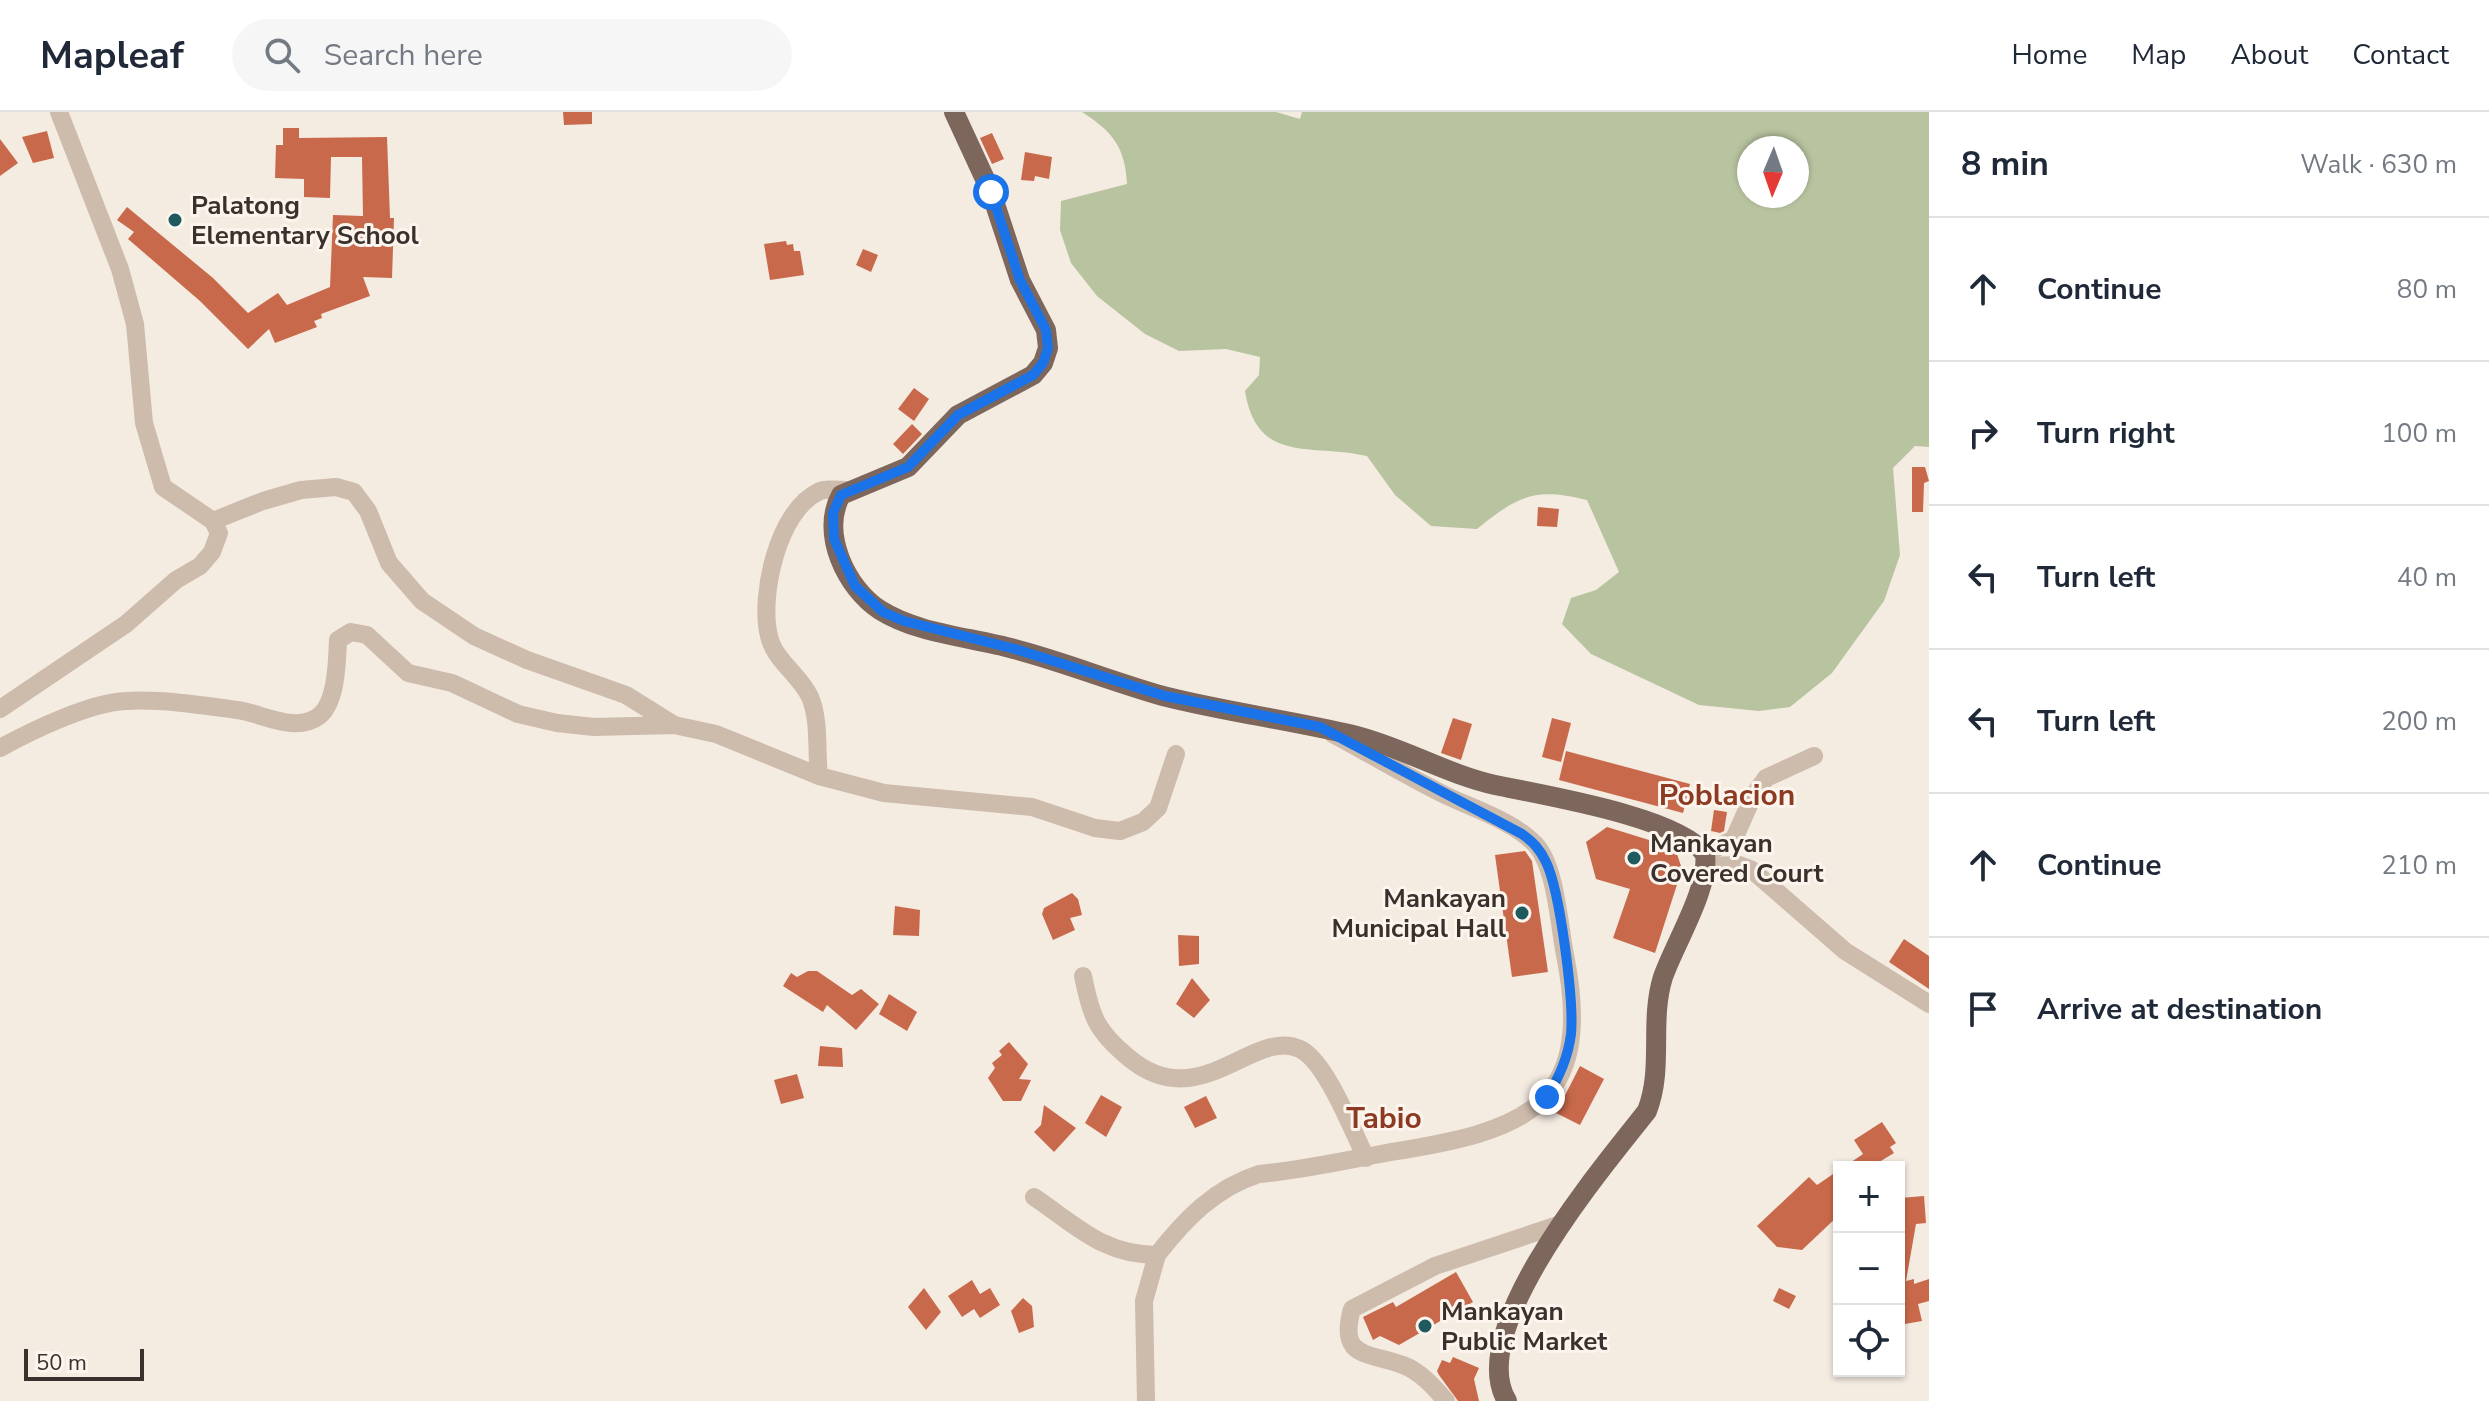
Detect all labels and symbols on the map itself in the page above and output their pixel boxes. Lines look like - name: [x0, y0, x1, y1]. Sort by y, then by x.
- north arrow: [1737, 136, 1809, 208]
- route start: [973, 174, 1009, 210]
- place label: Palatong Elementary School: [191, 188, 420, 253]
- marker: Palatong Elementary School: [166, 211, 184, 229]
- district label: Poblacion: [1659, 775, 1795, 816]
- place label: Mankayan Covered Court: [1650, 826, 1824, 891]
- marker: Mankayan Covered Court: [1625, 849, 1643, 867]
- place label: Mankayan Municipal Hall: [1332, 881, 1507, 946]
- marker: Mankayan Municipal Hall: [1513, 904, 1531, 922]
- route end: [1529, 1079, 1565, 1115]
- district label: Tabio: [1346, 1098, 1422, 1139]
- place label: Mankayan Public Market: [1441, 1294, 1608, 1359]
- marker: Mankayan Public Market: [1416, 1317, 1434, 1335]
- scale bar: [24, 1345, 144, 1381]

